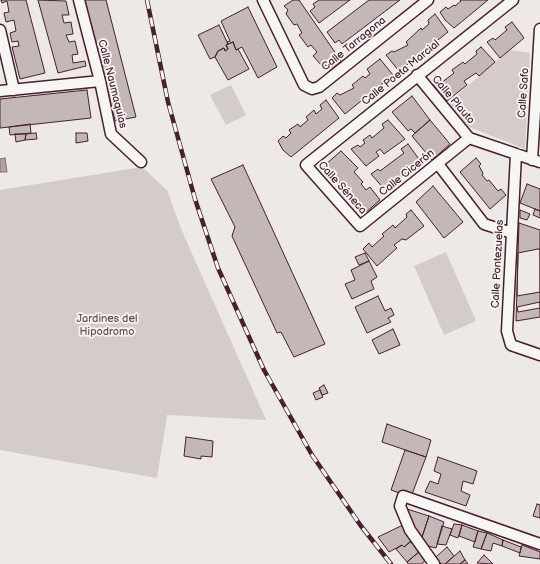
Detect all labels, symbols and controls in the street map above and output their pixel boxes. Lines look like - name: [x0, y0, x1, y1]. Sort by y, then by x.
- street label: Calle Tarragona: [319, 14, 389, 74]
- street label: Calle Naumaquias: [95, 38, 129, 130]
- street label: Calle Poeta Marcial: [359, 38, 443, 108]
- street label: Calle Safo: [516, 67, 532, 119]
- street label: Calle Plauto: [429, 73, 477, 127]
- street label: Calle Cicerón: [377, 147, 437, 199]
- street label: Calle Séneca: [315, 159, 369, 217]
- street label: Calle Pontezuelas: [489, 219, 507, 309]
- park label: Jardines del Hipodromo: [77, 312, 137, 338]

